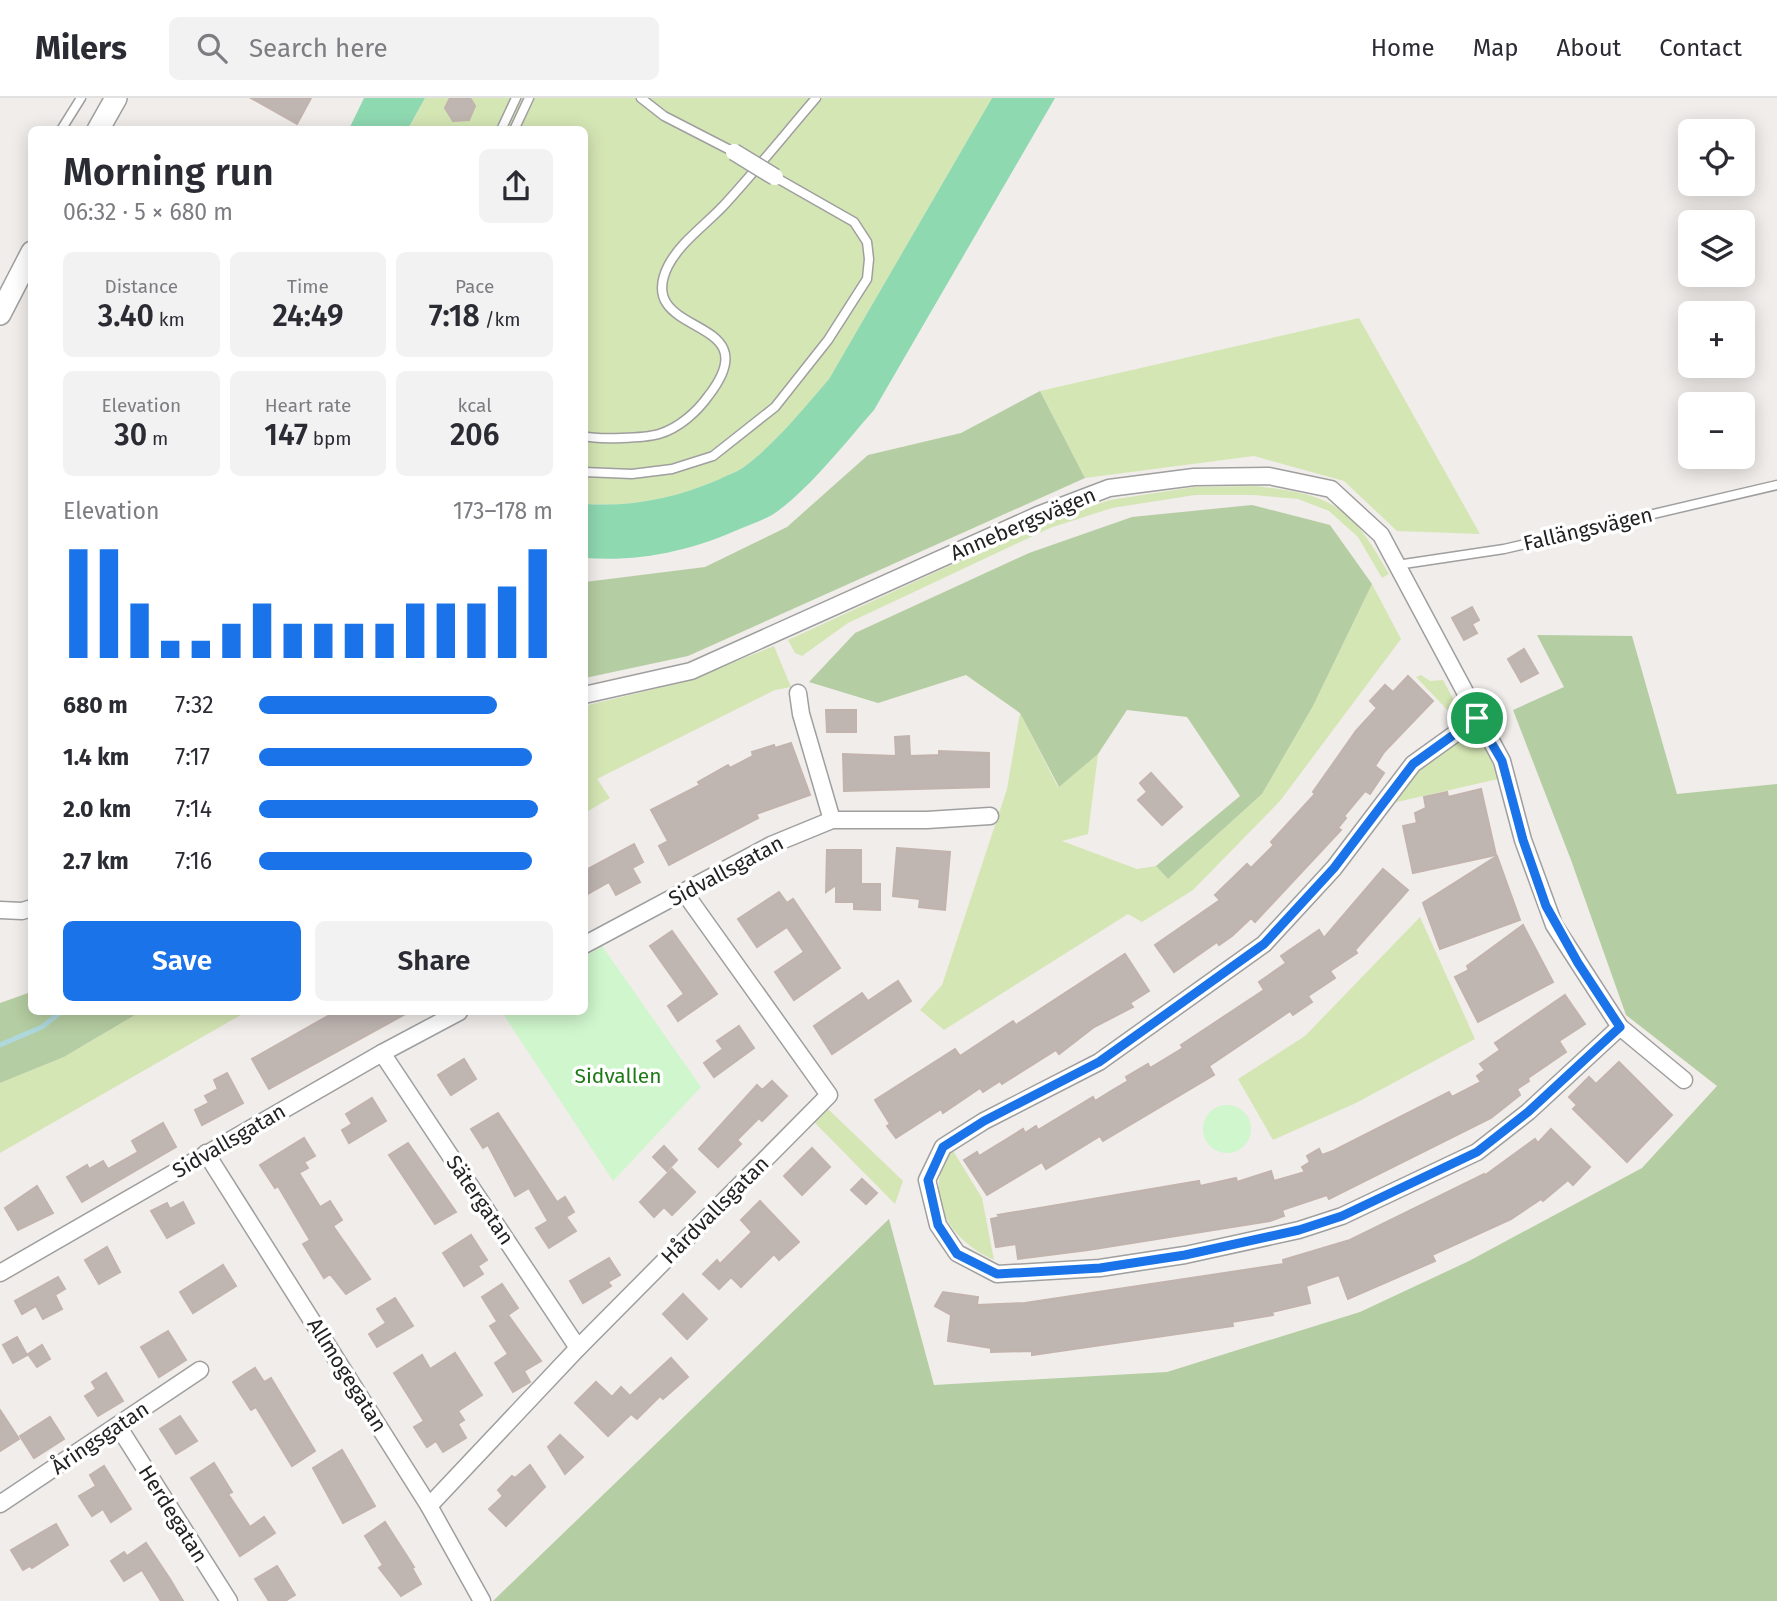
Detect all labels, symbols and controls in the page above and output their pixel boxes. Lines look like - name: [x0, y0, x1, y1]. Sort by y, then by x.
- search box: [169, 17, 659, 80]
- text: Milers: [35, 28, 127, 68]
- icon: search: [193, 29, 231, 67]
- text: Search here: [249, 33, 388, 64]
- text: Home: [1371, 34, 1435, 62]
- text: Map: [1473, 34, 1519, 62]
- text: About: [1557, 34, 1621, 62]
- text: Contact: [1659, 34, 1742, 62]
- map controls: [1678, 119, 1755, 469]
- button: locate: [1678, 119, 1755, 196]
- text: Morning run: [63, 149, 274, 195]
- button: share: [479, 149, 553, 223]
- text: 06:32 · 5 × 680 m: [63, 198, 233, 226]
- button: layers: [1678, 210, 1755, 287]
- text: Distance: [104, 275, 178, 298]
- text: Time: [287, 275, 329, 298]
- text: Pace: [455, 275, 494, 298]
- text: 3.40: [98, 298, 154, 334]
- text: 24:49: [273, 298, 343, 334]
- text: 7:18: [429, 298, 480, 334]
- button: +: [1678, 301, 1755, 378]
- text: km: [154, 308, 185, 331]
- text: /km: [480, 308, 521, 331]
- button: −: [1678, 392, 1755, 469]
- text: Elevation: [102, 394, 181, 417]
- text: Heart rate: [265, 394, 351, 417]
- text: kcal: [458, 394, 492, 417]
- text: 30: [114, 417, 147, 453]
- text: 147: [264, 417, 308, 453]
- text: 206: [450, 417, 499, 453]
- text: m: [147, 427, 168, 450]
- text: bpm: [308, 427, 352, 450]
- street label: Annebergsvägen: [946, 482, 1100, 566]
- text: Elevation: [63, 497, 159, 525]
- text: 173–178 m: [453, 497, 553, 525]
- street label: Fallängsvägen: [1521, 501, 1655, 557]
- pin: [1447, 688, 1507, 748]
- text: 680 m: [63, 691, 128, 719]
- text: 7:32: [175, 691, 214, 719]
- icon: arrive: [1458, 699, 1496, 737]
- text: 1.4 km: [63, 743, 129, 771]
- text: 7:17: [175, 743, 210, 771]
- text: 2.0 km: [63, 795, 131, 823]
- text: 7:14: [175, 795, 212, 823]
- street label: Sidvallsgatan: [664, 830, 788, 912]
- text: 2.7 km: [63, 847, 129, 875]
- text: 7:16: [175, 847, 212, 875]
- button: Save: [63, 921, 301, 1001]
- button: Share: [315, 921, 553, 1001]
- park label: Sidvallen: [574, 1063, 662, 1089]
- street label: Sidvallsgatan: [168, 1098, 290, 1184]
- street label: Sätergatan: [441, 1150, 519, 1250]
- street label: Hårdvallsgatan: [656, 1151, 774, 1269]
- street label: Allmogegatan: [302, 1313, 392, 1437]
- street label: Åringsgatan: [46, 1396, 154, 1480]
- street label: Herdegatan: [133, 1460, 213, 1568]

